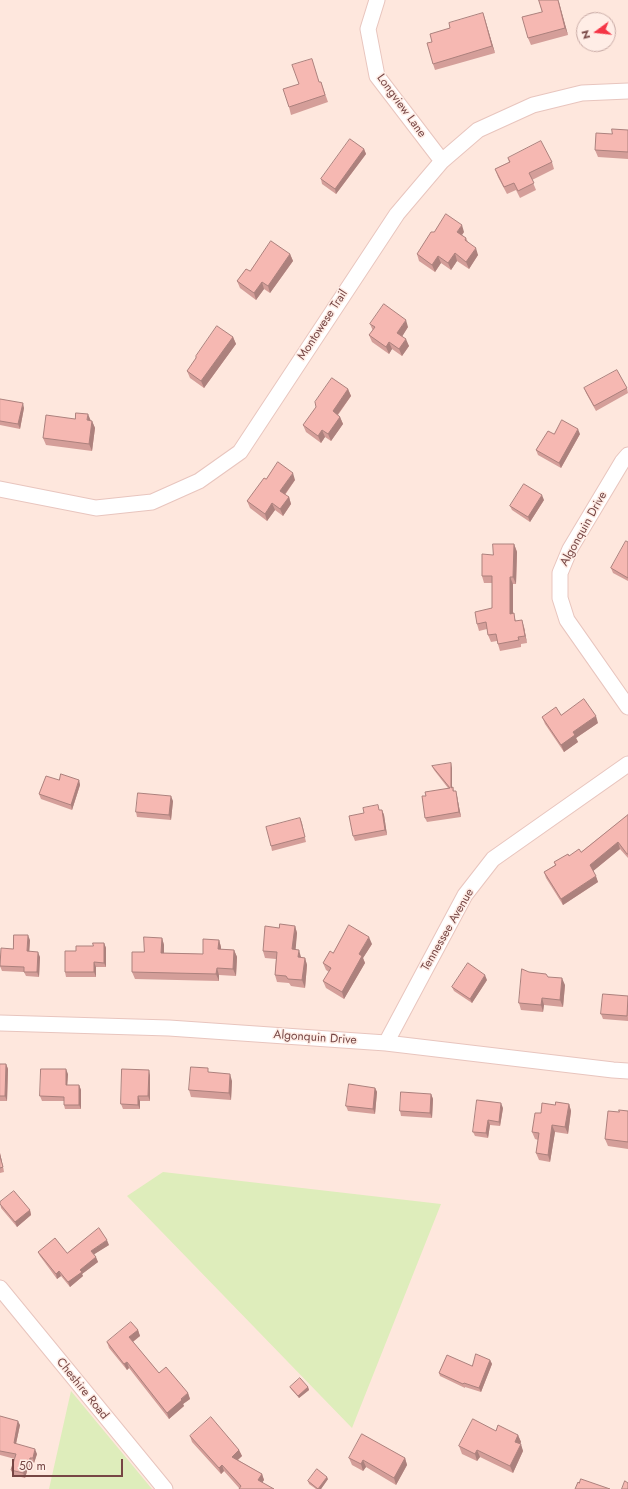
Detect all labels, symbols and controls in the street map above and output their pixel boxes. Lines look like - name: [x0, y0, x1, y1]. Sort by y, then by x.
- north arrow: [576, 12, 616, 52]
- text: N: [577, 29, 594, 41]
- street label: Longview Lane: [373, 71, 429, 141]
- street label: Montowese Trail: [295, 287, 351, 363]
- street label: Algonquin Drive: [558, 489, 610, 569]
- street label: Tennessee Avenue: [419, 886, 477, 974]
- street label: Algonquin Drive: [273, 1028, 357, 1048]
- street label: Cheshire Road: [53, 1355, 111, 1423]
- scale bar: [14, 1451, 125, 1477]
- text: 50 m: [19, 1457, 46, 1475]

